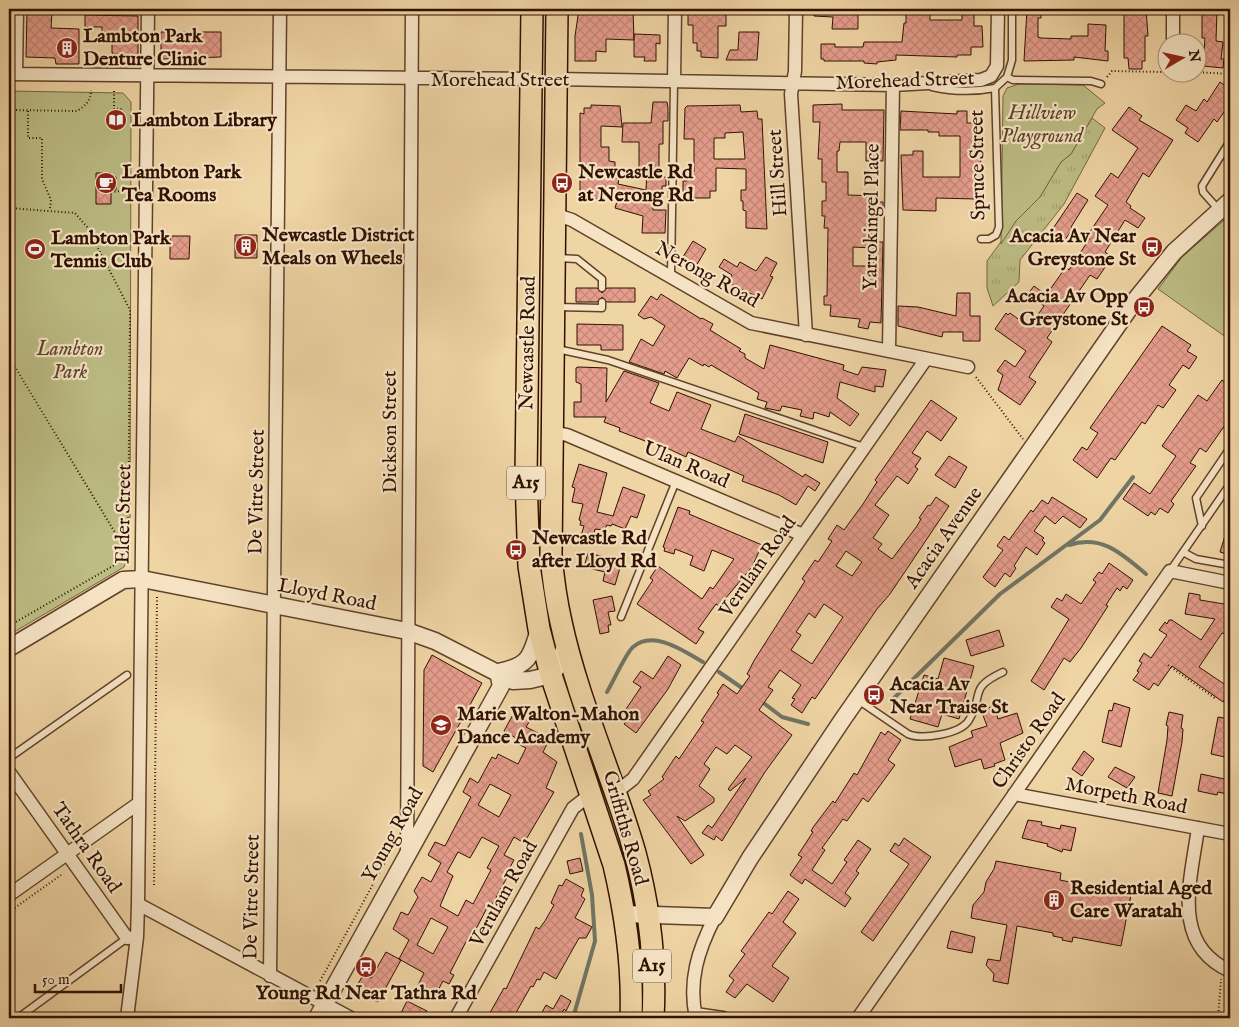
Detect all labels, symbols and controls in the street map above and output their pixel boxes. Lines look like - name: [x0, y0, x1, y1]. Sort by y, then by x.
- place label: Lambton Park Denture Clinic: [83, 24, 207, 72]
- north arrow: [1156, 32, 1206, 82]
- building icon: Lambton Park Denture Clinic: [55, 36, 79, 60]
- text: N: [1184, 48, 1204, 64]
- street label: Morehead Street: [835, 66, 975, 96]
- street label: Morehead Street: [431, 68, 570, 93]
- park label: Hillview Playground: [1001, 101, 1085, 150]
- library icon: Lambton Library: [104, 108, 128, 132]
- place label: Lambton Library: [132, 108, 278, 133]
- street label: Spruce Street: [965, 109, 991, 220]
- street label: Hill Street: [762, 128, 794, 218]
- street label: Yarrokingel Place: [858, 143, 886, 291]
- place label: Lambton Park Tea Rooms: [121, 160, 243, 208]
- place label: Newcastle Rd at Nerong Rd: [577, 160, 695, 208]
- cafe icon: Lambton Park Tea Rooms: [94, 171, 118, 195]
- bus stop icon: Newcastle Rd at Nerong Rd: [550, 171, 574, 195]
- place label: Newcastle District Meals on Wheels: [261, 223, 415, 271]
- place label: Acacia Av Near Greystone St: [1009, 224, 1137, 272]
- place label: Lambton Park Tennis Club: [50, 226, 172, 274]
- building icon: Newcastle District Meals on Wheels: [234, 234, 258, 258]
- bus stop icon: Acacia Av Near Greystone St: [1140, 235, 1164, 259]
- street label: Nerong Road: [651, 236, 764, 314]
- sports icon: Lambton Park Tennis Club: [23, 237, 47, 261]
- street label: Newcastle Road: [514, 275, 542, 410]
- place label: Acacia Av Opp Greystone St: [1005, 284, 1128, 332]
- bus stop icon: Acacia Av Opp Greystone St: [1132, 295, 1156, 319]
- park label: Lambton Park: [36, 337, 103, 385]
- street label: Dickson Street: [378, 370, 403, 494]
- street label: De Vitre Street: [243, 429, 271, 555]
- street label: Ulan Road: [639, 436, 733, 494]
- street label: Elder Street: [111, 463, 137, 564]
- road number: A15: [507, 466, 545, 499]
- street label: Acacia Avenue: [899, 482, 988, 595]
- street label: Verulam Road: [713, 511, 802, 623]
- place label: Newcastle Rd after Lloyd Rd: [531, 526, 657, 574]
- bus stop icon: Newcastle Rd after Lloyd Rd: [504, 538, 528, 562]
- street label: Lloyd Road: [276, 573, 379, 617]
- place label: Acacia Av Near Traise St: [889, 672, 1009, 720]
- bus stop icon: Acacia Av Near Traise St: [862, 683, 886, 707]
- street label: Christo Road: [987, 688, 1072, 794]
- place label: Marie Walton-Mahon Dance Academy: [457, 702, 640, 750]
- school or university icon: Marie Walton-Mahon Dance Academy: [429, 713, 453, 737]
- street label: Griffiths Road: [597, 768, 653, 889]
- street label: Morpeth Road: [1063, 772, 1189, 820]
- street label: Young Road: [357, 783, 429, 887]
- street label: Tathra Road: [46, 798, 126, 898]
- street label: De Vitre Street: [238, 834, 266, 960]
- street label: Verulam Road: [464, 836, 544, 953]
- place label: Residential Aged Care Waratah: [1070, 876, 1213, 924]
- building icon: Residential Aged Care Waratah: [1042, 888, 1066, 912]
- road number: A15: [633, 949, 671, 982]
- bus stop icon: Young Rd Near Tathra Rd: [354, 955, 378, 979]
- scale bar: [35, 962, 121, 994]
- text: 50 m: [42, 970, 70, 989]
- place label: Young Rd Near Tathra Rd: [255, 981, 478, 1006]

